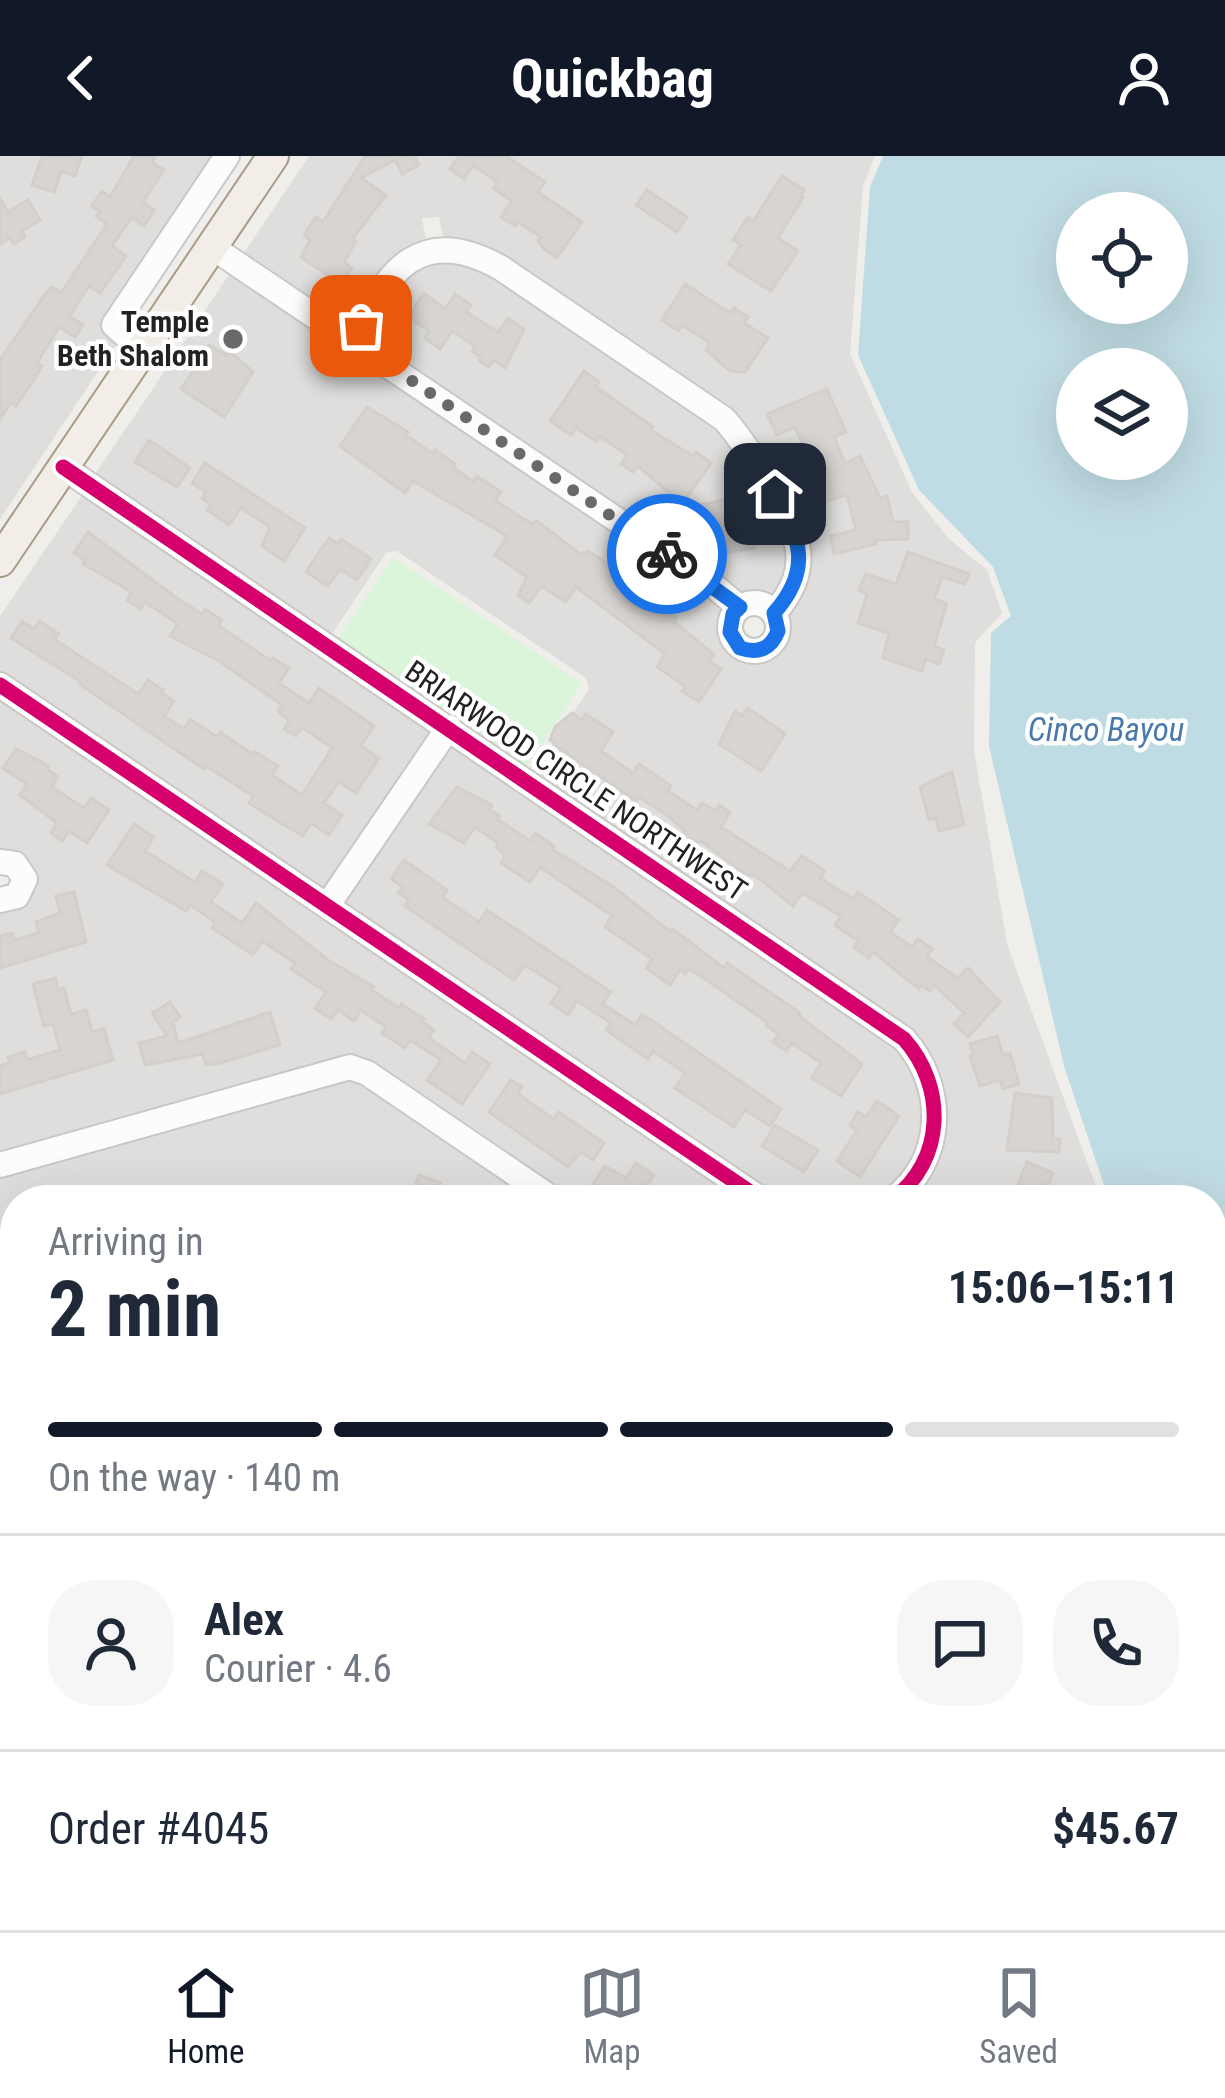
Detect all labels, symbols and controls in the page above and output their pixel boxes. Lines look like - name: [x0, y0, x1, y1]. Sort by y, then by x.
- icon: back: [48, 45, 114, 111]
- icon: person: [1111, 45, 1177, 111]
- text: Quickbag: [511, 47, 714, 110]
- map controls: [1056, 192, 1188, 480]
- button: locate: [1056, 192, 1188, 324]
- pin: [310, 275, 412, 377]
- icon: bag: [328, 293, 394, 359]
- place label: Temple Beth Shalom: [57, 304, 209, 373]
- marker: Temple Beth Shalom: [220, 326, 246, 352]
- button: layers: [1056, 348, 1188, 480]
- pin: [724, 443, 826, 545]
- icon: home: [742, 461, 808, 527]
- courier: [607, 494, 727, 614]
- icon: bike: [634, 521, 700, 587]
- street label: BRIARWOOD CIRCLE NORTHWEST: [399, 653, 754, 908]
- water label: Cinco Bayou: [1028, 710, 1184, 749]
- text: Arriving in: [48, 1219, 204, 1265]
- text: 15:06–15:11: [948, 1261, 1179, 1314]
- text: 2 min: [48, 1264, 221, 1355]
- text: On the way · 140 m: [48, 1455, 340, 1501]
- button: person: [48, 1580, 174, 1706]
- button: chat: [897, 1580, 1023, 1706]
- button: phone: [1053, 1580, 1179, 1706]
- text: Alex: [204, 1593, 284, 1646]
- text: Courier · 4.6: [204, 1646, 392, 1692]
- text: Order #4045: [48, 1802, 269, 1855]
- text: $45.67: [1052, 1802, 1179, 1855]
- tab: Home: [167, 1960, 245, 2071]
- tab: Map: [579, 1960, 645, 2071]
- tab: Saved: [979, 1960, 1058, 2071]

